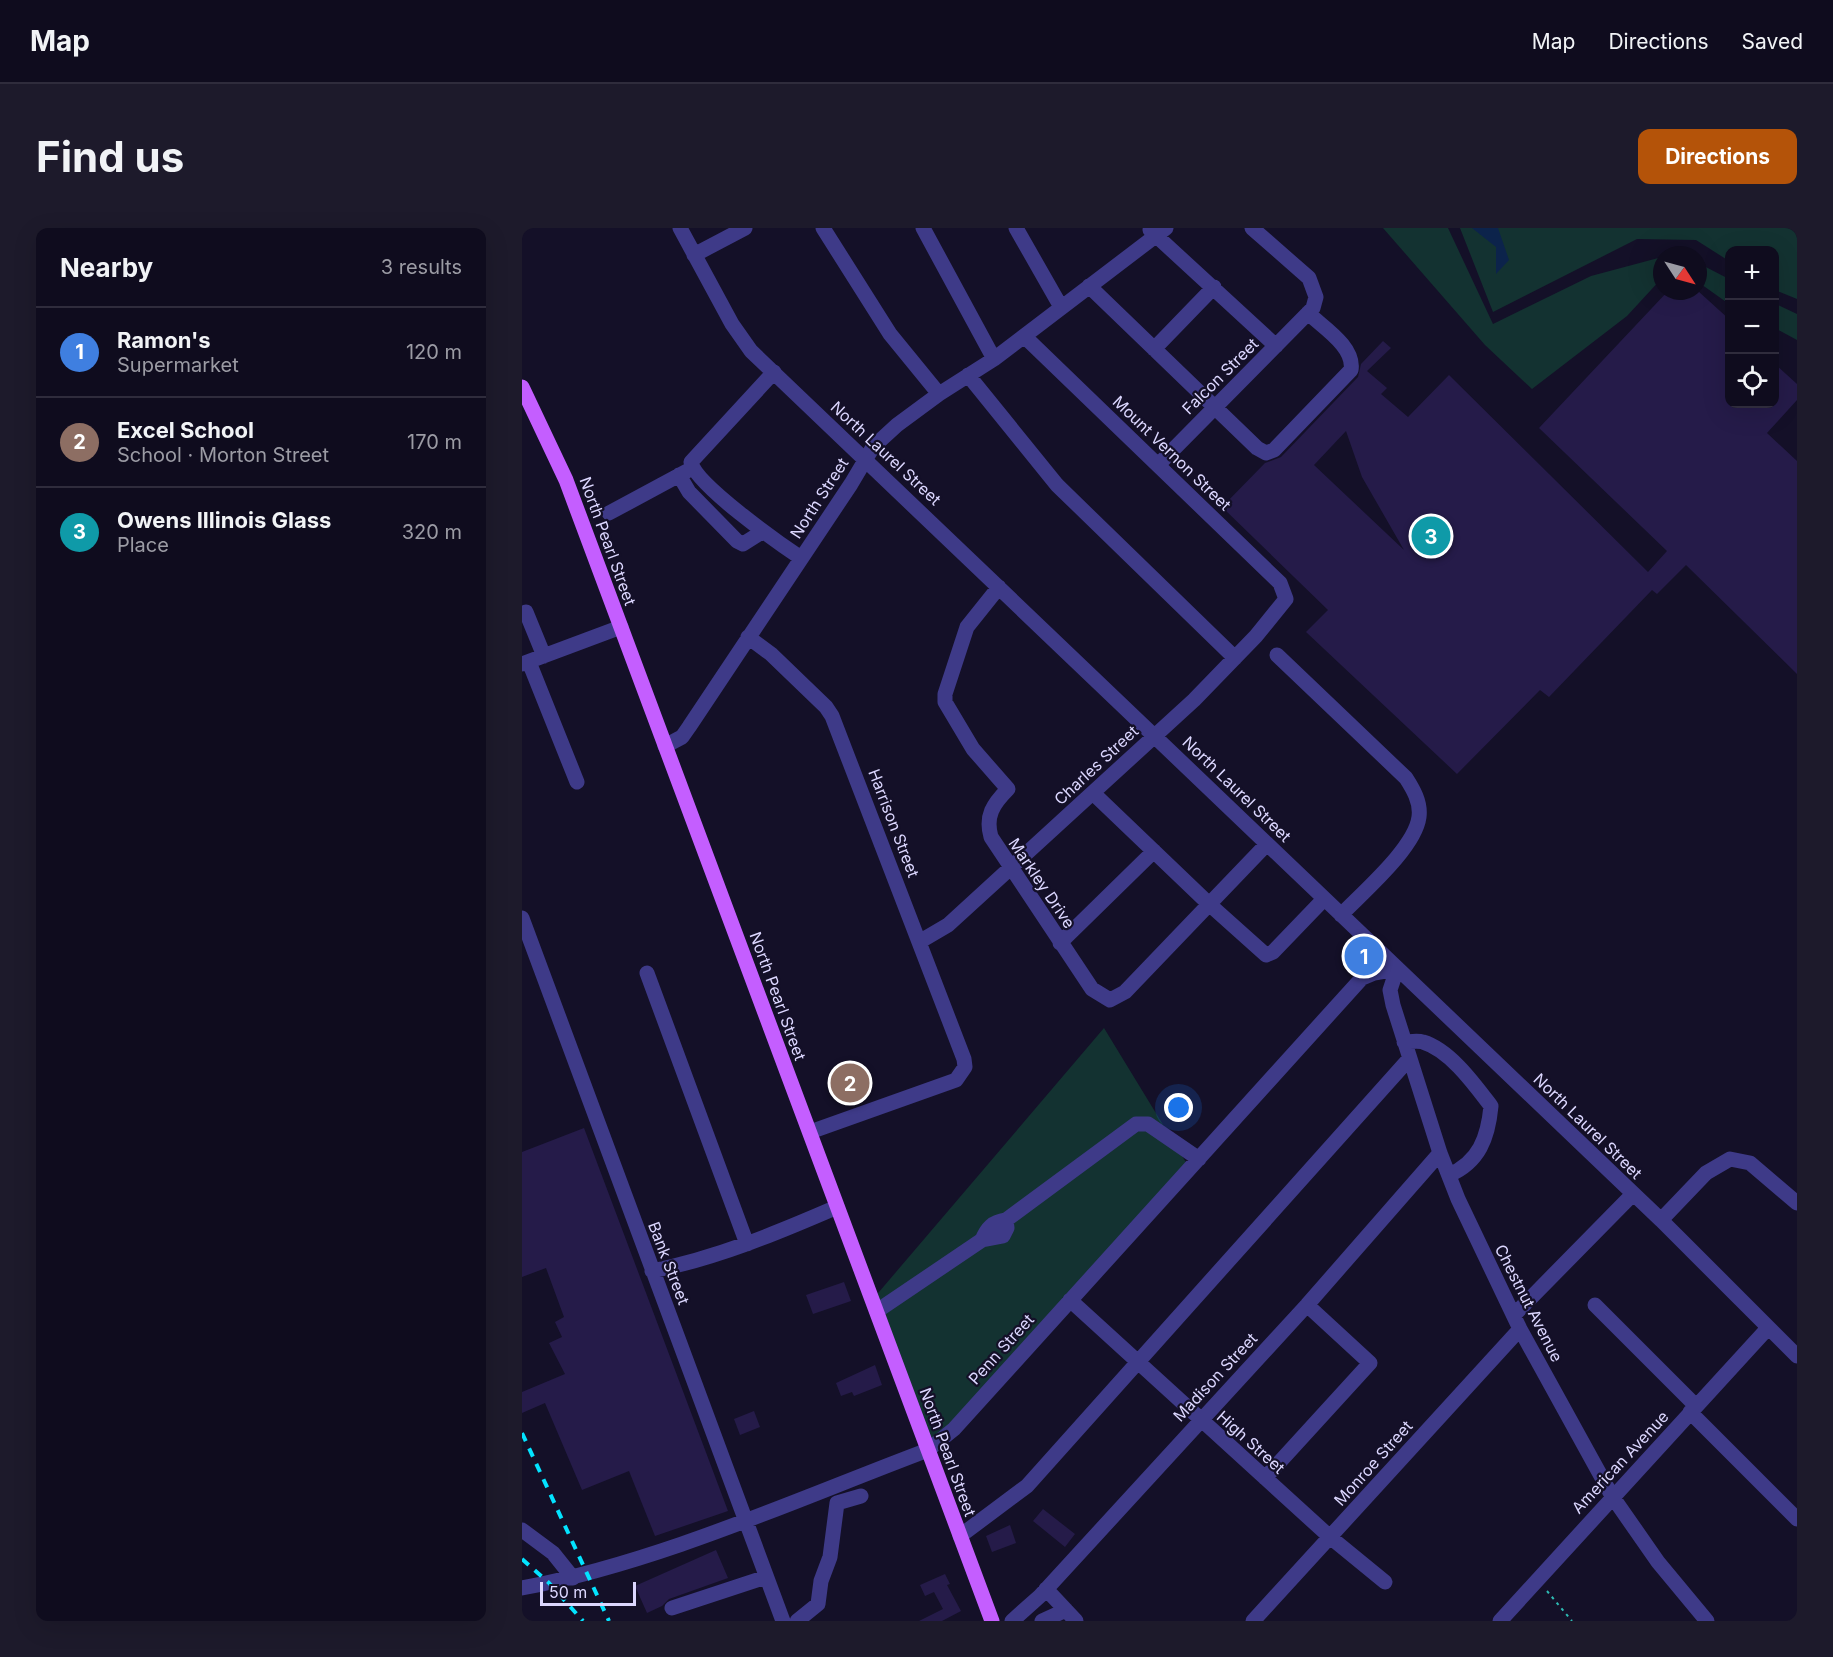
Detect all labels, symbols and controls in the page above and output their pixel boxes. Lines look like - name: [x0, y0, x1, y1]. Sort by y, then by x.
- text: Map: [30, 24, 90, 58]
- text: Map: [1532, 29, 1575, 54]
- text: Directions: [1608, 29, 1709, 54]
- text: Saved: [1742, 29, 1803, 54]
- button: Directions: [1638, 129, 1797, 184]
- text: Find us: [36, 131, 184, 182]
- north arrow: [1653, 246, 1707, 300]
- map controls: [1725, 246, 1779, 408]
- button: +: [1725, 246, 1779, 300]
- text: Nearby: [60, 252, 153, 283]
- text: 3 results: [381, 255, 462, 279]
- button: −: [1725, 300, 1779, 354]
- text: Ramon's: [117, 327, 211, 353]
- street label: Falcon Street: [1178, 334, 1262, 418]
- text: 1: [75, 340, 84, 364]
- text: 120 m: [406, 340, 462, 364]
- text: Supermarket: [117, 353, 239, 377]
- button: locate: [1725, 354, 1779, 408]
- street label: Mount Vernon Street: [1109, 391, 1235, 515]
- street label: North Laurel Street: [827, 397, 945, 509]
- text: Excel School: [117, 417, 254, 443]
- text: 2: [73, 430, 86, 454]
- text: 170 m: [407, 430, 462, 454]
- text: School · Morton Street: [117, 443, 329, 467]
- street label: North Street: [785, 454, 853, 542]
- street label: North Pearl Street: [575, 474, 641, 608]
- text: Owens Illinois Glass: [117, 507, 331, 533]
- pin: 3: [1412, 514, 1450, 558]
- text: 3: [73, 520, 86, 544]
- text: 320 m: [402, 520, 462, 544]
- text: Place: [117, 533, 169, 557]
- street label: Charles Street: [1050, 721, 1142, 809]
- street label: North Laurel Street: [1179, 732, 1295, 846]
- street label: Harrison Street: [864, 766, 924, 880]
- street label: Markley Drive: [1004, 834, 1080, 932]
- street label: North Pearl Street: [745, 929, 811, 1063]
- pin: 1: [1344, 934, 1384, 978]
- pin: 2: [830, 1060, 870, 1106]
- street label: North Laurel Street: [1530, 1069, 1646, 1183]
- your location: [1164, 1093, 1193, 1122]
- street label: Bank Street: [644, 1219, 694, 1307]
- street label: Chestnut Avenue: [1491, 1241, 1567, 1365]
- street label: Penn Street: [964, 1310, 1038, 1388]
- street label: Madison Street: [1169, 1328, 1261, 1426]
- street label: North Pearl Street: [915, 1385, 981, 1519]
- street label: High Street: [1213, 1406, 1289, 1478]
- street label: American Avenue: [1567, 1407, 1673, 1517]
- street label: Monroe Street: [1329, 1416, 1417, 1510]
- scale bar: [540, 1579, 636, 1606]
- text: 50 m: [549, 1582, 587, 1602]

